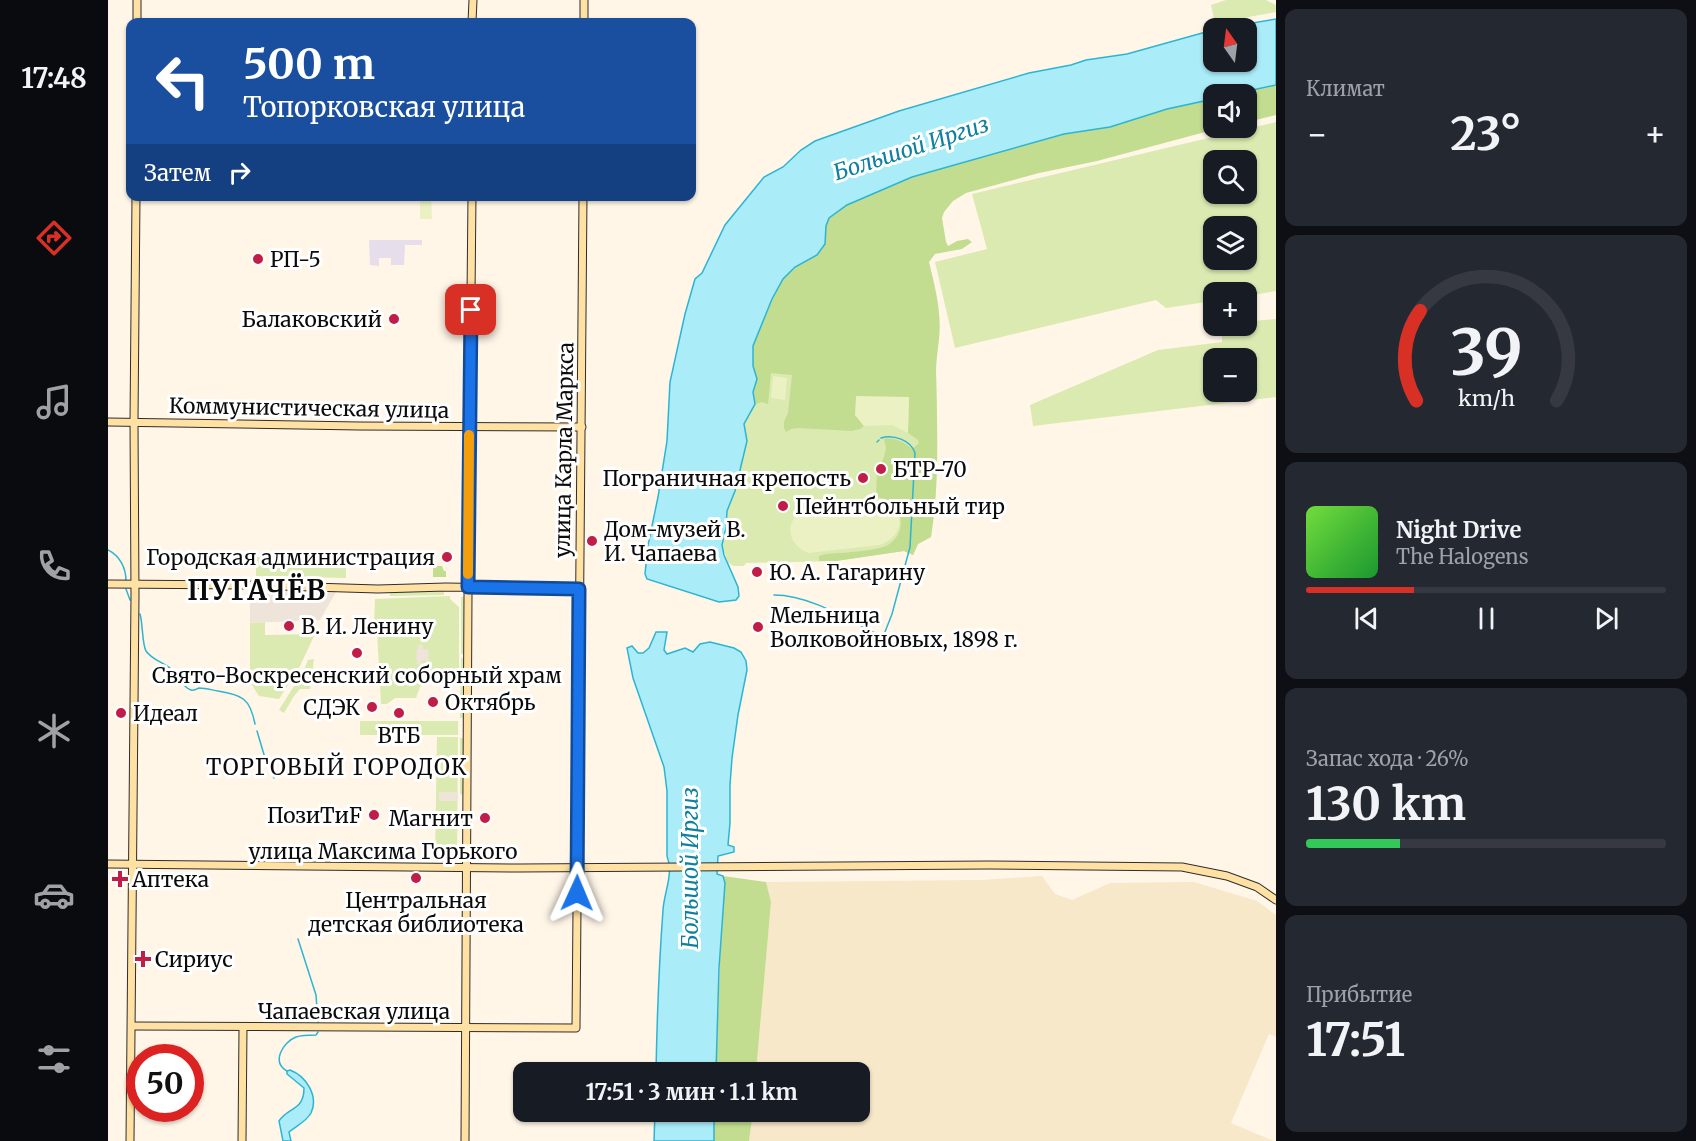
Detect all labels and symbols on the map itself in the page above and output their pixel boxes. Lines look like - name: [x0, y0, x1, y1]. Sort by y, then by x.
- north arrow: [1203, 18, 1257, 72]
- water label: Большой Иргиз: [830, 110, 992, 186]
- place label: РП-5: [270, 246, 321, 273]
- marker: РП-5: [251, 252, 265, 266]
- pin: [445, 284, 496, 335]
- place label: Балаковский: [242, 306, 382, 333]
- marker: Балаковский: [387, 312, 401, 326]
- street label: улица Карла Маркса: [549, 342, 579, 558]
- street label: Коммунистическая улица: [169, 392, 449, 424]
- place label: БТР-70: [893, 456, 967, 483]
- marker: БТР-70: [874, 462, 888, 476]
- place label: Пограничная крепость: [602, 465, 851, 492]
- marker: Пограничная крепость: [856, 471, 870, 485]
- place label: Пейнтбольный тир: [795, 493, 1005, 520]
- marker: Пейнтбольный тир: [776, 499, 790, 513]
- place label: Дом-музей В. И. Чапаева: [604, 516, 746, 567]
- marker: Дом-музей В. И. Чапаева: [585, 534, 599, 548]
- place label: Городская администрация: [146, 544, 435, 571]
- marker: Городская администрация: [440, 550, 454, 564]
- place label: Ю. А. Гагарину: [769, 559, 926, 586]
- marker: Ю. А. Гагарину: [750, 565, 764, 579]
- district label: ПУГАЧЁВ: [187, 573, 327, 607]
- place label: Мельница Волковойновых, 1898 г.: [770, 602, 1018, 653]
- place label: В. И. Ленину: [301, 613, 434, 640]
- marker: В. И. Ленину: [282, 619, 296, 633]
- marker: Мельница Волковойновых, 1898 г.: [751, 620, 765, 634]
- marker: Свято-Воскресенский соборный храм: [350, 646, 364, 660]
- place label: Свято-Воскресенский соборный храм: [152, 662, 562, 689]
- place label: Октябрь: [445, 689, 536, 716]
- place label: СДЭК: [303, 694, 360, 721]
- marker: Октябрь: [426, 695, 440, 709]
- place label: Идеал: [133, 700, 198, 727]
- marker: СДЭК: [365, 700, 379, 714]
- marker: Идеал: [114, 706, 128, 720]
- marker: ВТБ: [392, 706, 406, 720]
- place label: ВТБ: [378, 722, 420, 749]
- district label: ТОРГОВЫЙ ГОРОДОК: [206, 752, 468, 781]
- water label: Большой Иргиз: [676, 787, 704, 949]
- place label: ПозиТиF: [267, 802, 362, 829]
- place label: Магнит: [389, 805, 473, 832]
- marker: ПозиТиF: [367, 808, 381, 822]
- marker: Магнит: [478, 811, 492, 825]
- street label: улица Максима Горького: [249, 838, 517, 865]
- position arrow: [545, 861, 609, 925]
- place label: Аптека: [131, 866, 209, 893]
- marker: Центральная детская библиотека: [409, 871, 423, 885]
- marker: Аптека: [113, 872, 127, 886]
- place label: Центральная детская библиотека: [307, 887, 524, 938]
- place label: Сириус: [155, 946, 233, 973]
- marker: Сириус: [136, 952, 150, 966]
- street label: Чапаевская улица: [258, 998, 450, 1025]
- speed limit sign: 50: [126, 1044, 204, 1122]

